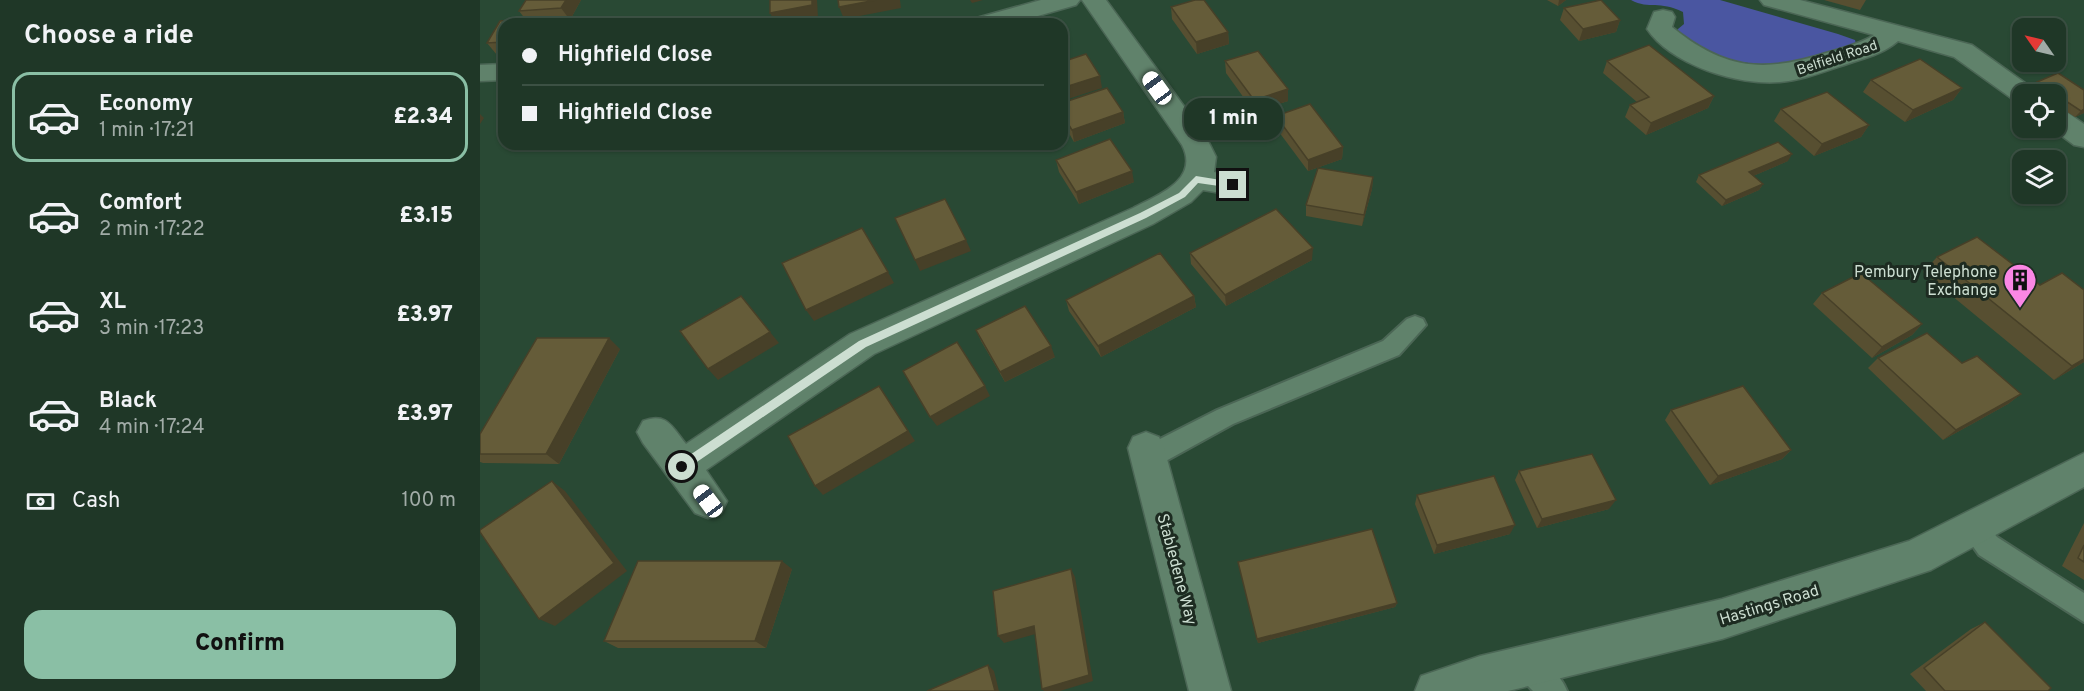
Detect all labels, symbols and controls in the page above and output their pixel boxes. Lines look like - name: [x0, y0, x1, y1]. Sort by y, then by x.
- north arrow: [2012, 18, 2066, 72]
- map controls: [2012, 18, 2066, 204]
- text: Choose a ride: [24, 19, 194, 53]
- street label: Belfield Road: [1795, 37, 1880, 79]
- text: Highfield Close: [558, 42, 712, 69]
- car: [1139, 68, 1175, 108]
- button: locate: [2012, 84, 2066, 138]
- icon: car: [27, 90, 81, 144]
- text: Economy: [99, 91, 193, 118]
- callout: 1 min: [1184, 98, 1282, 140]
- text: Highfield Close: [558, 100, 712, 127]
- text: £2.34: [393, 104, 453, 131]
- text: 1 min: [1209, 106, 1258, 132]
- text: 1 min · 17:21: [99, 118, 195, 144]
- button: layers: [2012, 150, 2066, 204]
- route end: [1219, 171, 1246, 198]
- icon: car: [27, 189, 81, 243]
- text: Comfort: [99, 190, 182, 217]
- text: £3.15: [399, 203, 453, 230]
- text: 2 min · 17:22: [99, 217, 205, 243]
- building icon: Pembury Telephone Exchange: [2002, 262, 2038, 309]
- place label: Pembury Telephone Exchange: [1854, 263, 1997, 301]
- icon: car: [27, 288, 81, 342]
- text: XL: [99, 289, 126, 316]
- text: £3.97: [396, 302, 453, 329]
- text: 3 min · 17:23: [99, 316, 204, 342]
- icon: car: [27, 387, 81, 441]
- text: Black: [99, 388, 157, 415]
- text: £3.97: [396, 401, 453, 428]
- text: 4 min · 17:24: [99, 415, 205, 441]
- route start: [668, 453, 695, 480]
- car: [690, 481, 726, 521]
- icon: cash: [24, 485, 57, 518]
- text: Cash: [72, 488, 121, 515]
- text: 100 m: [401, 488, 456, 514]
- street label: Stabledene Way: [1152, 512, 1201, 628]
- street label: Hastings Road: [1717, 581, 1822, 631]
- button: Confirm: [24, 610, 456, 679]

